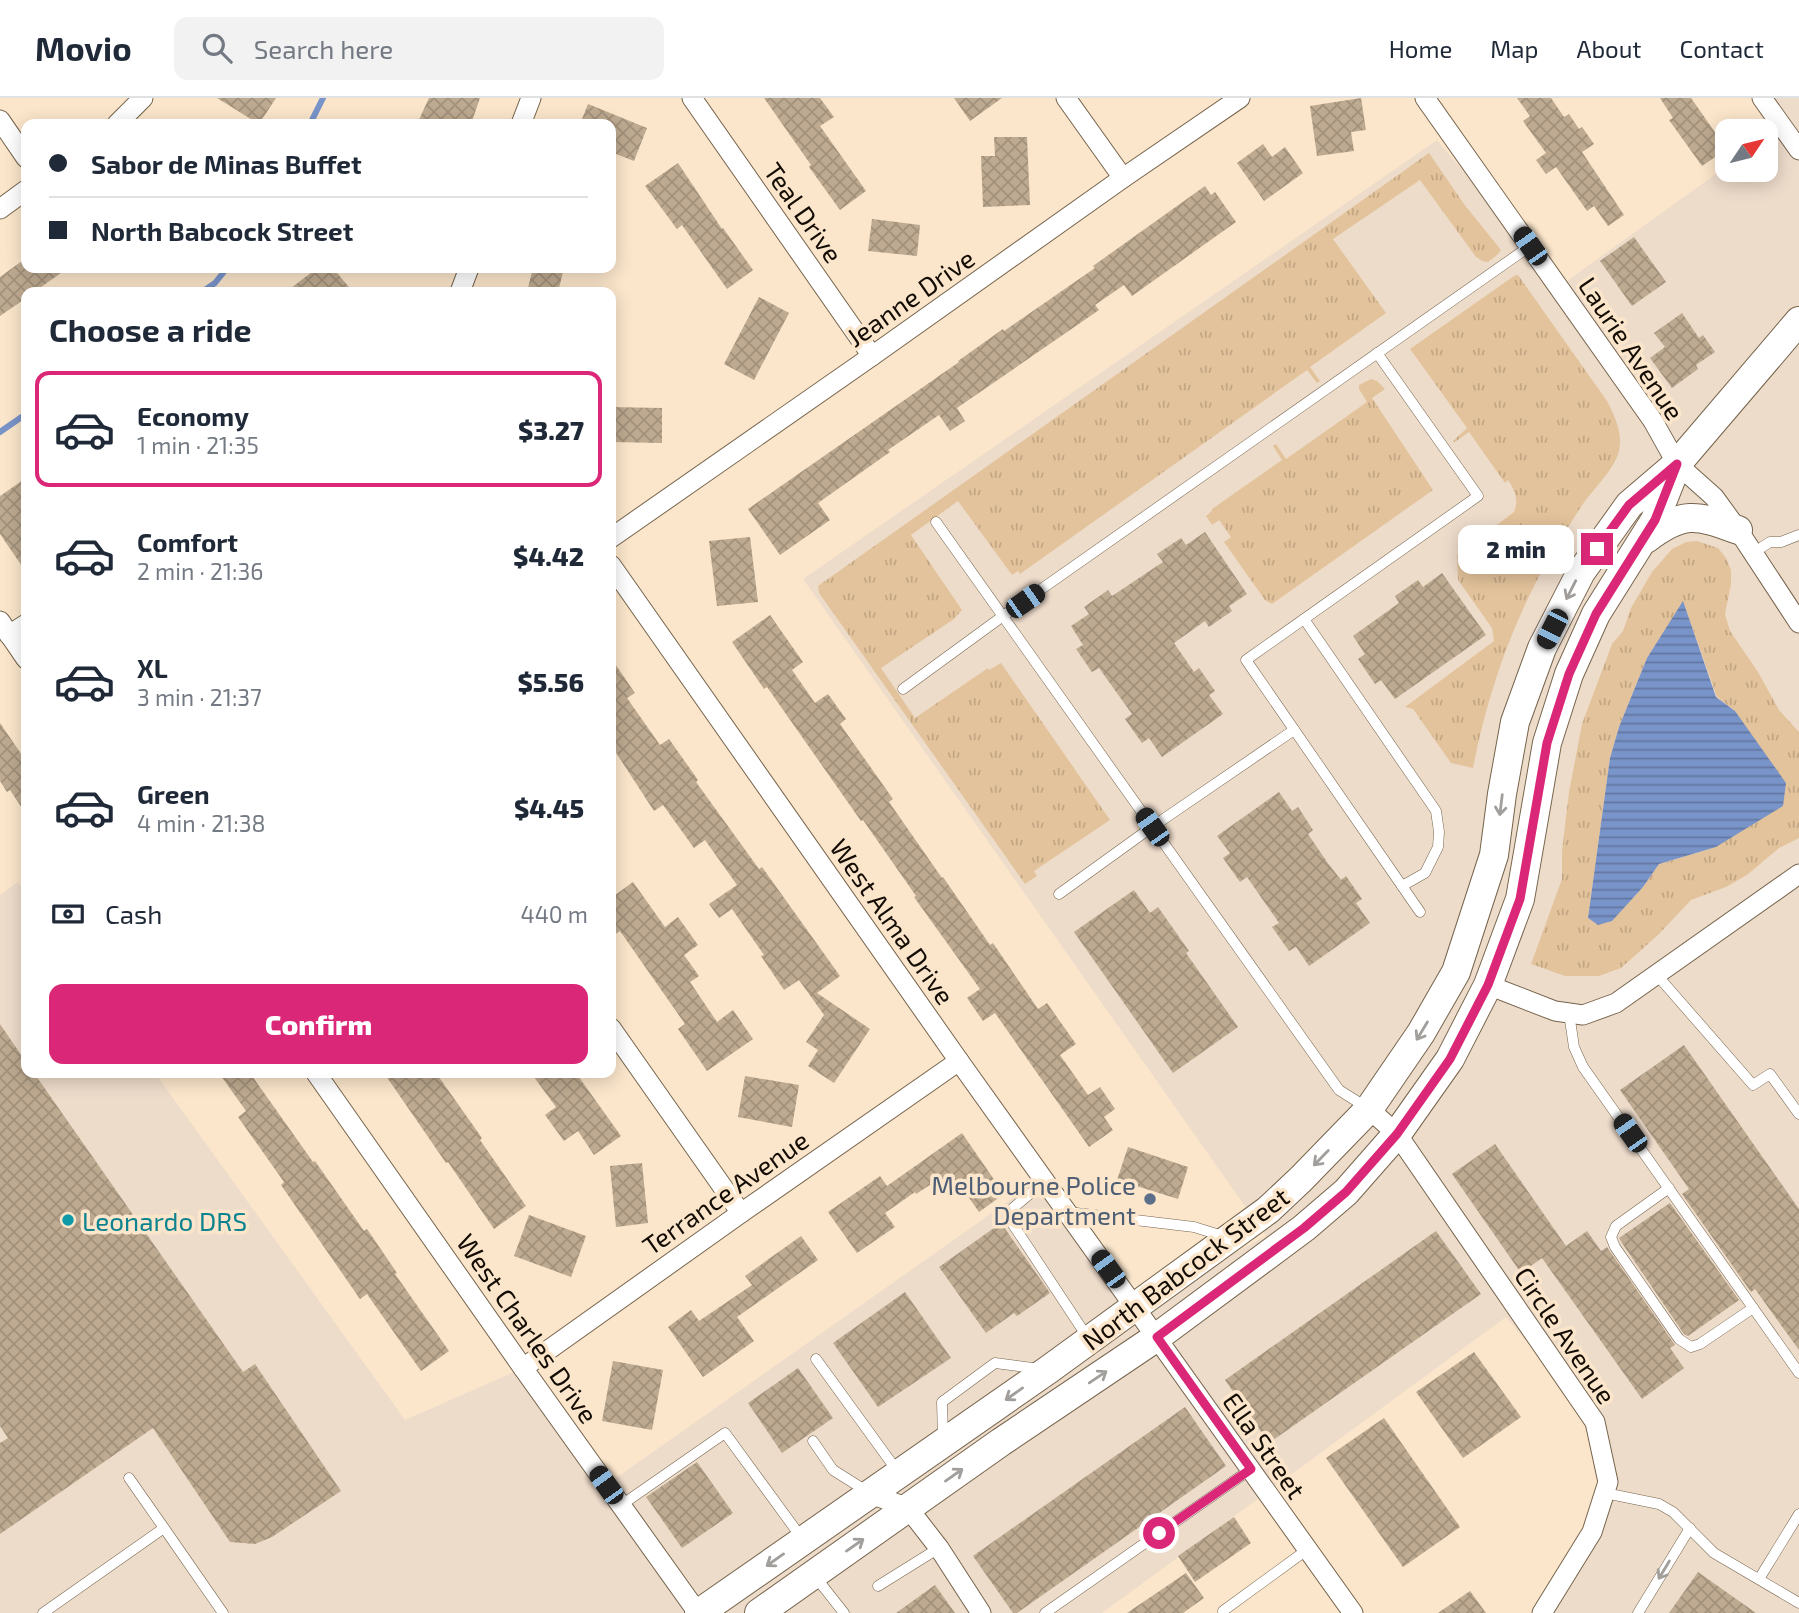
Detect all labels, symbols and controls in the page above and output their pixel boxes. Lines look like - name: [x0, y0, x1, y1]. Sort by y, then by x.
- search box: [174, 17, 664, 80]
- text: Movio: [35, 28, 132, 68]
- icon: search: [198, 29, 236, 67]
- text: Search here: [254, 33, 393, 64]
- text: Home: [1389, 34, 1452, 63]
- text: Map: [1490, 34, 1538, 63]
- text: About: [1576, 34, 1642, 63]
- text: Contact: [1680, 34, 1764, 63]
- north arrow: [1715, 119, 1778, 182]
- map controls: [1715, 119, 1778, 182]
- text: Sabor de Minas Buffet: [91, 148, 362, 179]
- street label: Teal Drive: [758, 156, 850, 268]
- text: North Babcock Street: [91, 215, 353, 246]
- car: [1510, 223, 1551, 269]
- street label: Jeanne Drive: [840, 242, 980, 352]
- street label: Laurie Avenue: [1573, 271, 1691, 425]
- text: Choose a ride: [49, 310, 252, 348]
- icon: car: [53, 398, 116, 461]
- text: Economy: [137, 400, 249, 431]
- text: $3.27: [518, 414, 584, 445]
- text: 1 min · 21:35: [137, 431, 259, 459]
- icon: car: [53, 524, 116, 587]
- callout: 2 min: [1457, 524, 1572, 574]
- text: Comfort: [137, 526, 238, 557]
- route end: [1581, 533, 1613, 565]
- text: 2 min: [1486, 535, 1546, 563]
- text: $4.42: [513, 540, 584, 571]
- text: 2 min · 21:36: [137, 557, 263, 585]
- one-way arrow: [1564, 579, 1578, 600]
- car: [1002, 580, 1049, 622]
- car: [1534, 606, 1571, 652]
- icon: car: [53, 650, 116, 713]
- text: XL: [137, 652, 168, 683]
- text: $5.56: [517, 666, 584, 697]
- text: 3 min · 21:37: [137, 683, 262, 711]
- icon: car: [53, 776, 116, 839]
- text: Green: [137, 778, 210, 809]
- text: $4.45: [514, 792, 584, 823]
- one-way arrow: [1494, 793, 1507, 816]
- car: [1132, 804, 1173, 850]
- text: 4 min · 21:38: [137, 809, 265, 837]
- street label: West Alma Drive: [824, 832, 962, 1010]
- icon: cash: [49, 895, 87, 933]
- text: Cash: [105, 898, 162, 929]
- text: 440 m: [521, 900, 588, 928]
- button: Confirm: [49, 984, 588, 1064]
- one-way arrow: [1415, 1020, 1429, 1040]
- car: [1610, 1110, 1651, 1156]
- street label: Terrance Avenue: [636, 1123, 814, 1261]
- one-way arrow: [1313, 1149, 1330, 1166]
- place label: Melbourne Police Department: [931, 1169, 1136, 1230]
- street label: North Babcock Street: [1076, 1180, 1294, 1356]
- marker: Melbourne Police Department: [1142, 1191, 1158, 1207]
- place label: Leonardo DRS: [82, 1205, 247, 1236]
- marker: Leonardo DRS: [60, 1212, 76, 1228]
- street label: West Charles Drive: [451, 1227, 605, 1429]
- car: [1088, 1246, 1129, 1292]
- street label: Circle Avenue: [1509, 1261, 1623, 1409]
- one-way arrow: [1088, 1370, 1107, 1384]
- street label: Ella Street: [1217, 1386, 1313, 1504]
- one-way arrow: [1005, 1387, 1024, 1401]
- car: [586, 1462, 627, 1508]
- one-way arrow: [944, 1468, 963, 1482]
- route start: [1143, 1517, 1175, 1549]
- one-way arrow: [845, 1538, 864, 1552]
- one-way arrow: [766, 1553, 785, 1568]
- one-way arrow: [1657, 1560, 1671, 1580]

